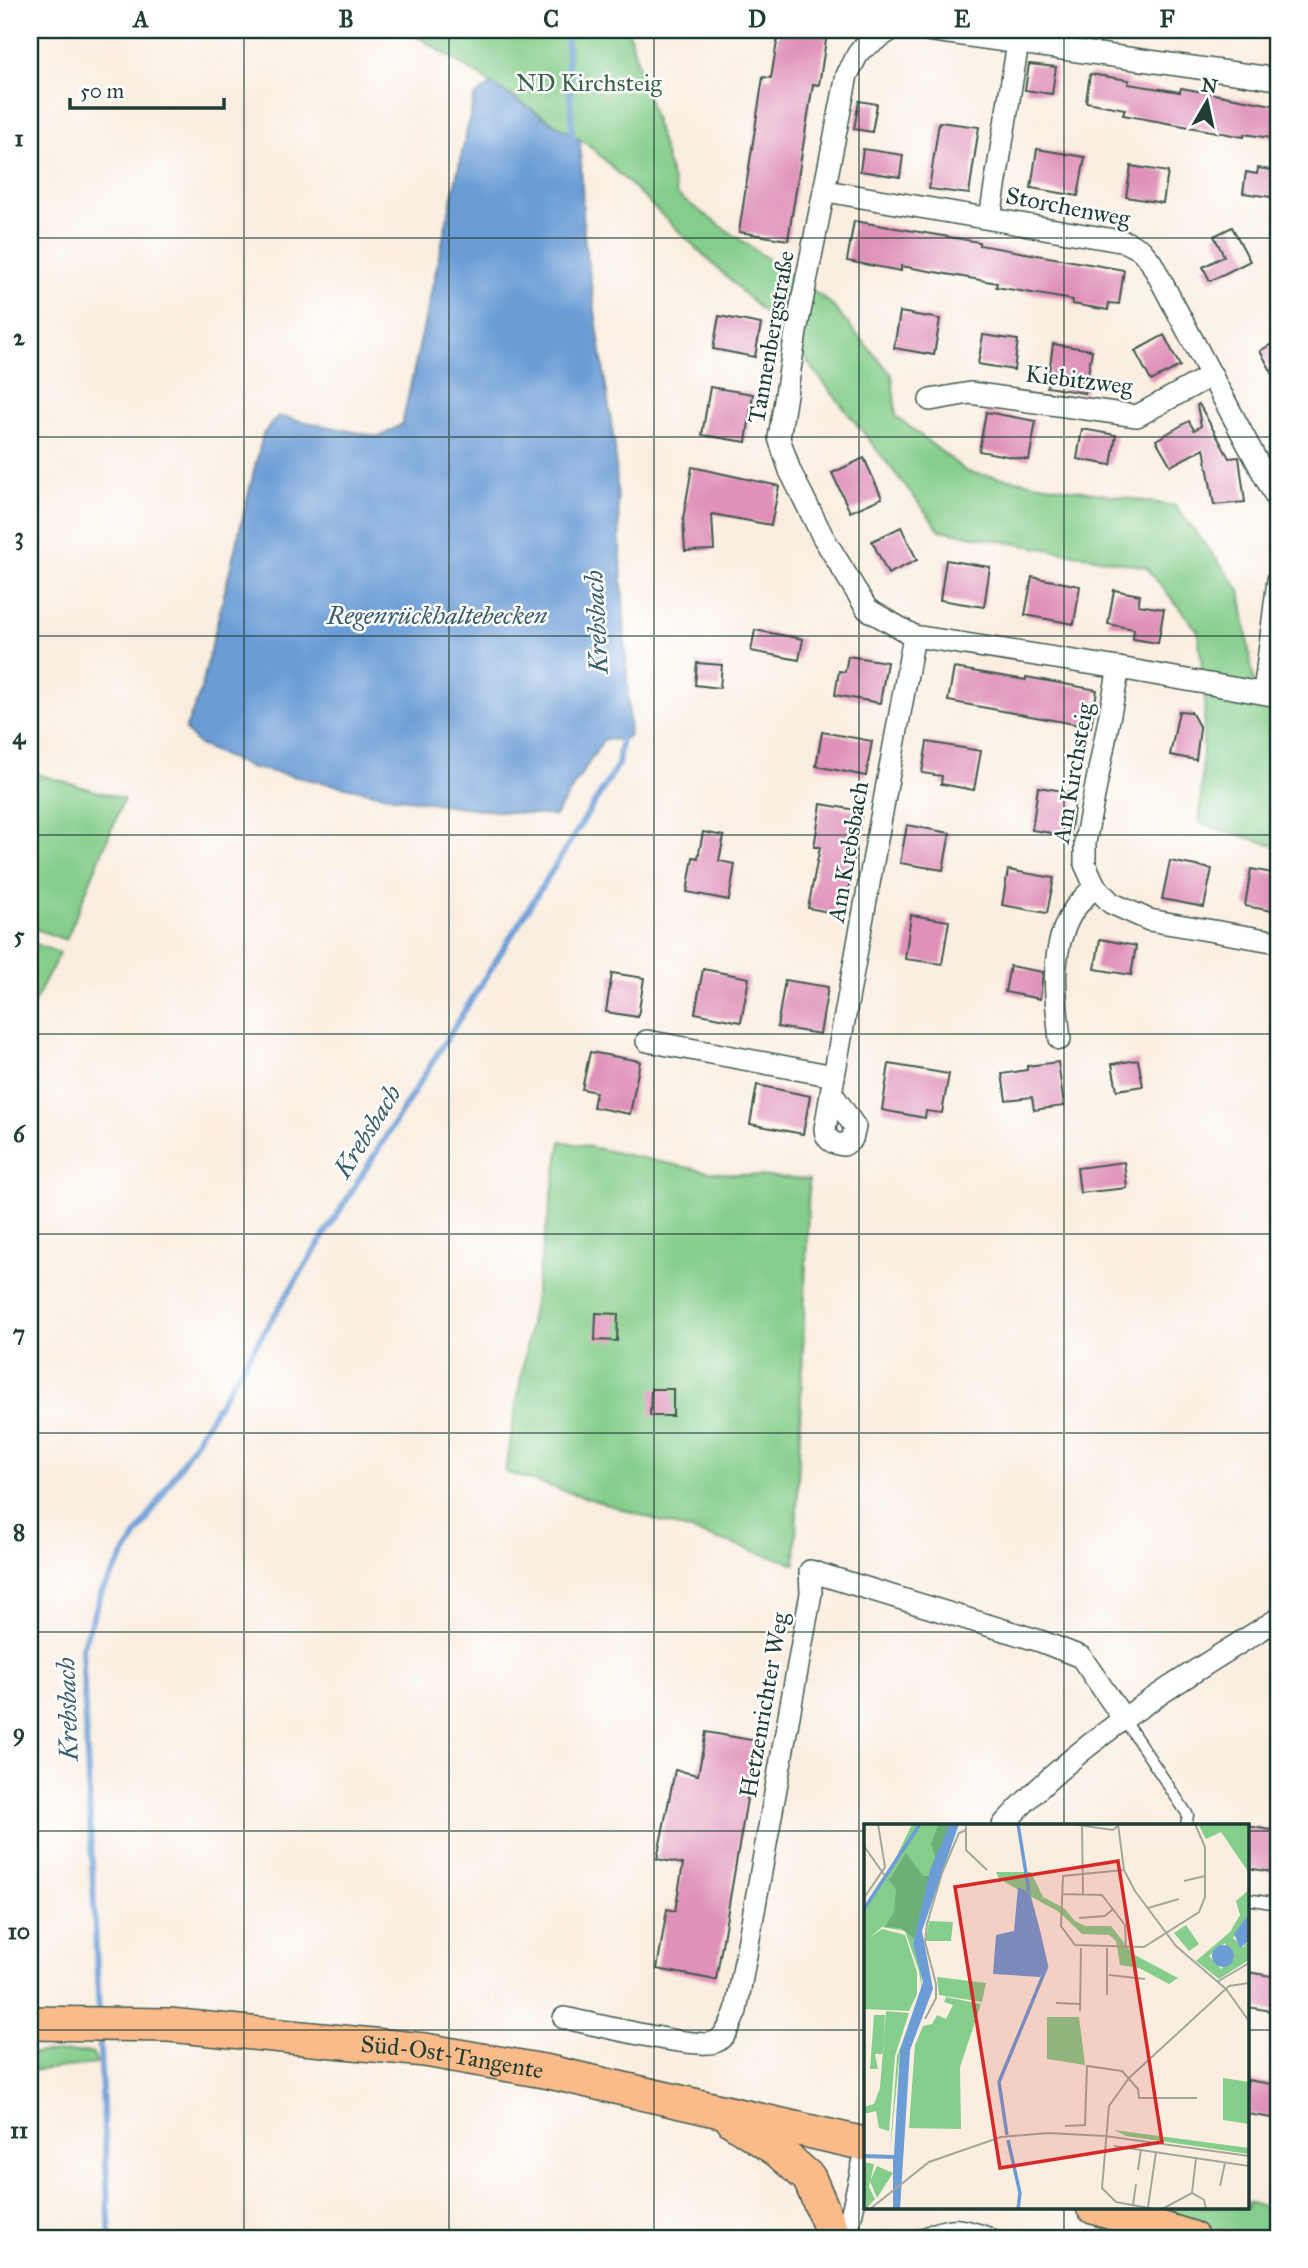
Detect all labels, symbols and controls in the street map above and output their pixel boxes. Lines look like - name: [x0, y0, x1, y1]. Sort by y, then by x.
- text: A: [131, 5, 149, 33]
- text: B: [338, 5, 354, 33]
- text: C: [543, 5, 559, 33]
- text: D: [748, 5, 766, 33]
- text: E: [954, 5, 971, 33]
- text: F: [1159, 5, 1175, 33]
- scale bar: [70, 66, 224, 110]
- north arrow: [1172, 66, 1242, 136]
- park label: ND Kirchsteig: [516, 68, 663, 98]
- text: N: [1200, 73, 1219, 98]
- text: 50 m: [80, 78, 125, 104]
- text: 1: [14, 124, 24, 152]
- street label: Storchenweg: [1003, 180, 1134, 234]
- street label: Tannenbergstraße: [741, 248, 801, 426]
- text: 2: [13, 323, 25, 351]
- street label: Kiebitzweg: [1024, 359, 1135, 402]
- text: 3: [14, 522, 24, 551]
- water label: Krebsbach: [577, 569, 615, 677]
- water label: Regenrückhaltebecken: [326, 599, 548, 631]
- street label: Am Kirchsteig: [1046, 699, 1100, 847]
- text: 4: [13, 722, 27, 750]
- street label: Am Krebsbach: [821, 779, 875, 926]
- text: 5: [14, 921, 25, 949]
- water label: Krebsbach: [325, 1078, 408, 1185]
- text: 6: [13, 1120, 26, 1148]
- text: 7: [13, 1319, 25, 1347]
- text: 8: [13, 1518, 25, 1546]
- street label: Hetzenrichter Weg: [733, 1609, 795, 1800]
- water label: Krebsbach: [49, 1656, 85, 1763]
- text: 9: [13, 1718, 25, 1747]
- inset map: [864, 1824, 1248, 2208]
- text: 10: [8, 1917, 30, 1945]
- street label: Süd-Ost-Tangente: [359, 2029, 546, 2086]
- text: 11: [10, 2116, 28, 2144]

